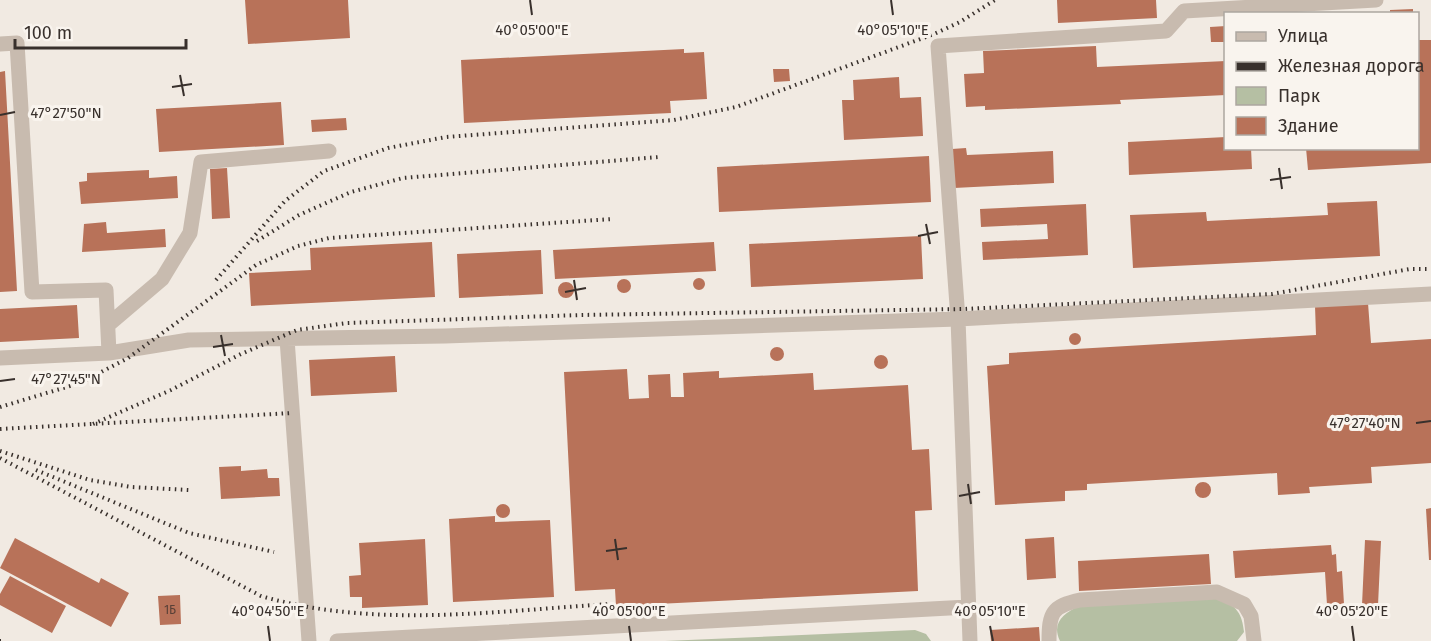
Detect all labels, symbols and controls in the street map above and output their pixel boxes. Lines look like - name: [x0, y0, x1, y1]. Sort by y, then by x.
- scale bar: [15, 12, 186, 50]
- legend: [1224, 12, 1419, 150]
- text: 40°05'00"E: [495, 21, 569, 39]
- text: 40°05'10"E: [857, 21, 929, 39]
- text: 100 m: [24, 22, 72, 44]
- text: Улица: [1278, 25, 1328, 47]
- text: Железная дорога: [1278, 55, 1425, 77]
- text: Парк: [1278, 85, 1321, 107]
- text: 47°27'50"N: [30, 104, 102, 122]
- text: Здание: [1278, 115, 1339, 137]
- text: 47°27'45"N: [31, 370, 101, 388]
- text: 47°27'40"N: [1329, 414, 1401, 432]
- text: 40°04'50"E: [232, 602, 304, 620]
- text: 40°05'00"E: [592, 602, 666, 620]
- text: 40°05'10"E: [954, 602, 1026, 620]
- text: 40°05'20"E: [1316, 602, 1388, 620]
- house number: 1Б: [164, 603, 176, 617]

